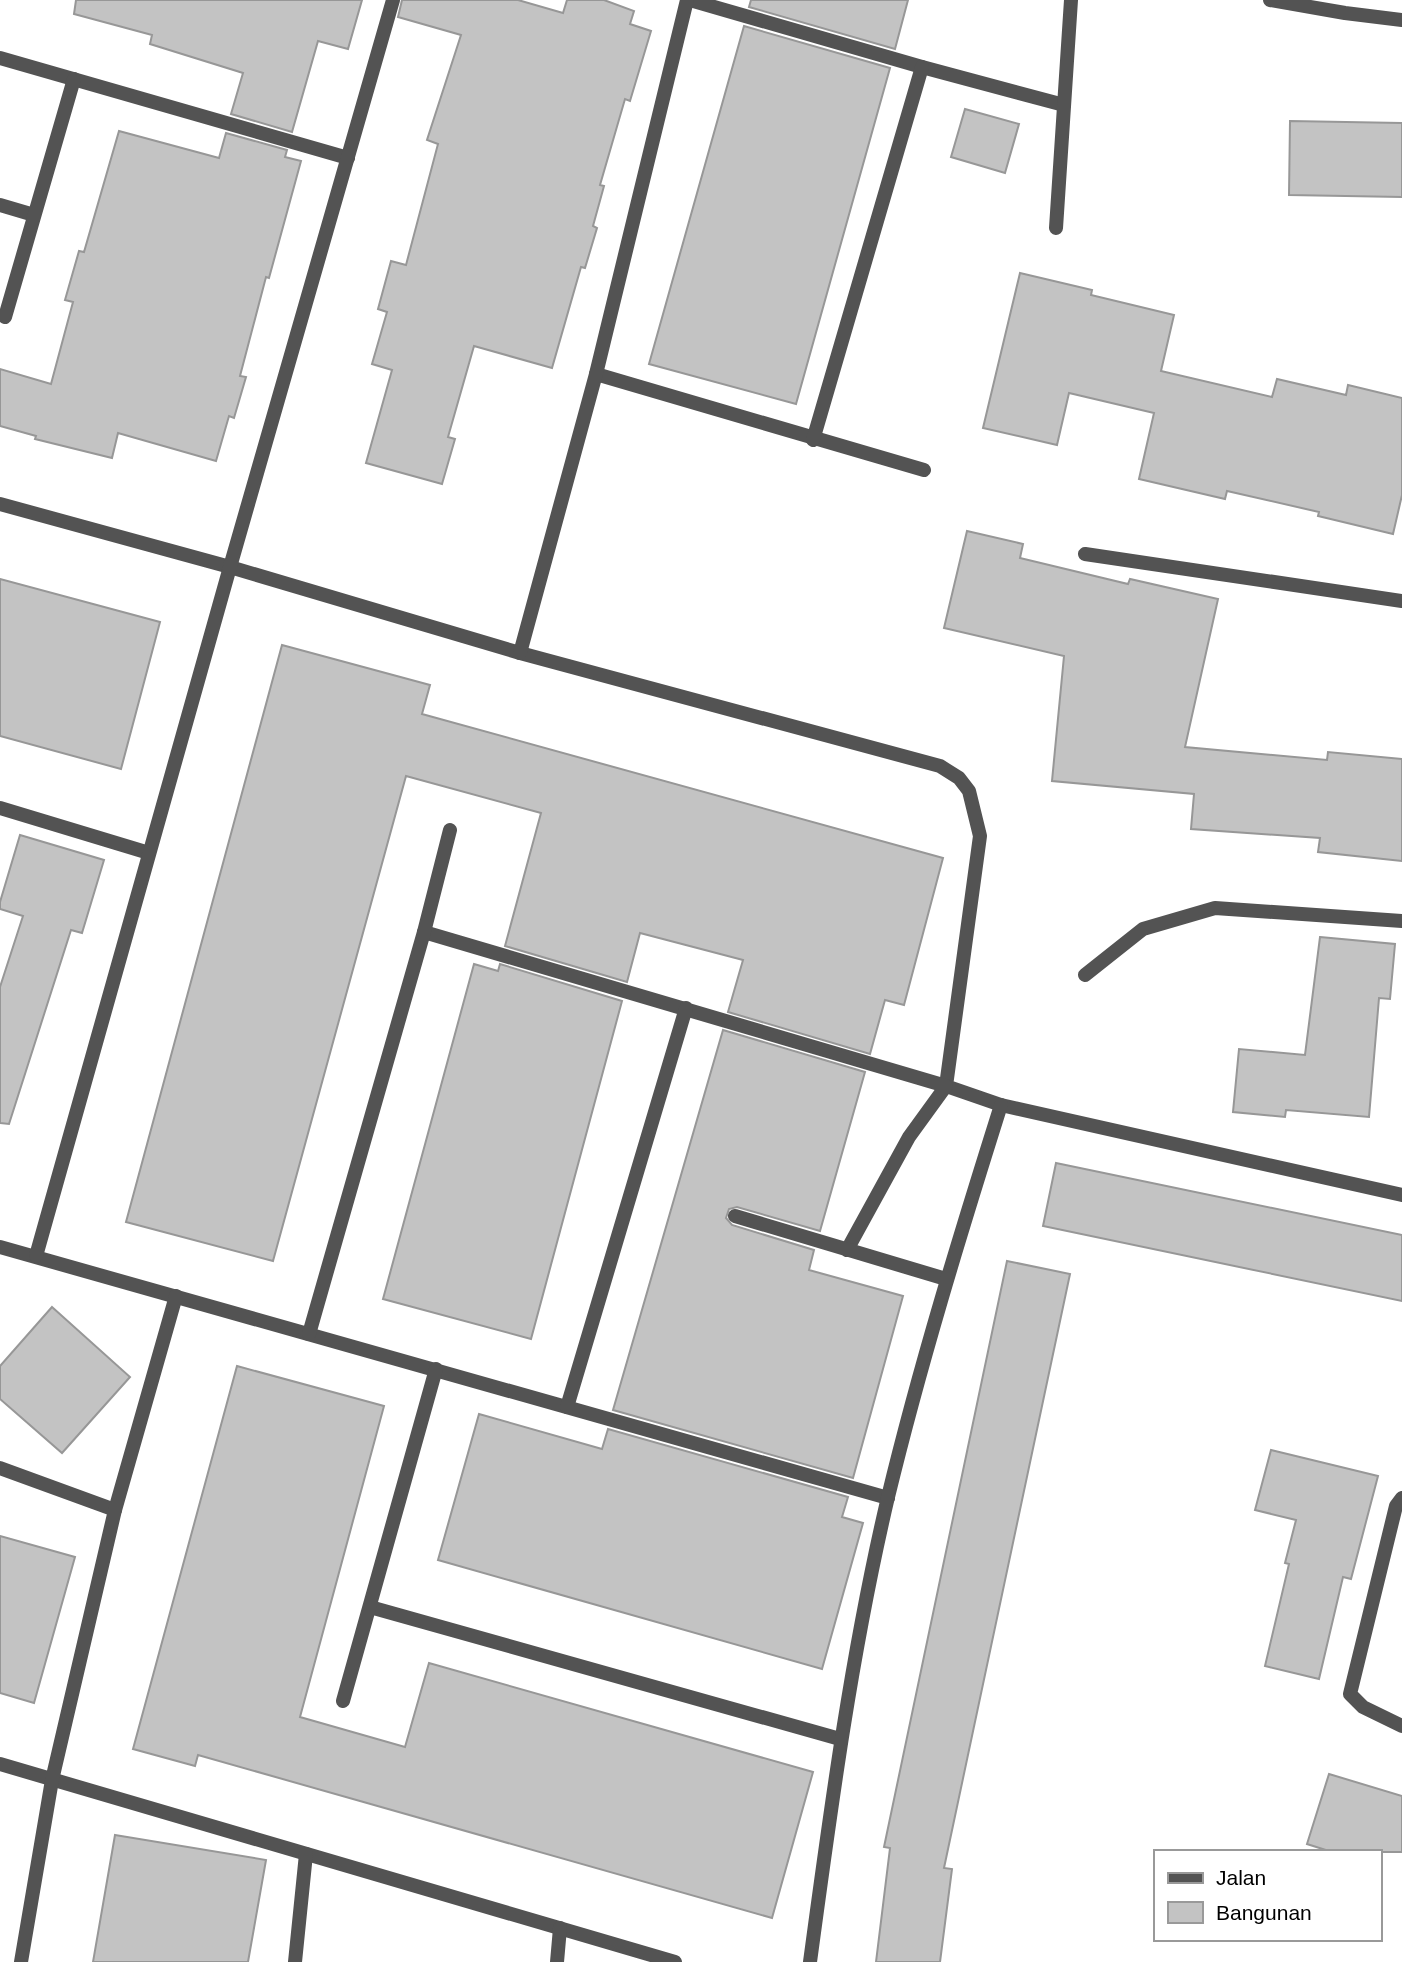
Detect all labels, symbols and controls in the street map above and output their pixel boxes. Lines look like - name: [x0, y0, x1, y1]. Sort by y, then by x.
- legend: [1154, 1850, 1381, 1941]
- text: Jalan: [1216, 1866, 1266, 1889]
- text: Bangunan: [1216, 1901, 1312, 1924]

